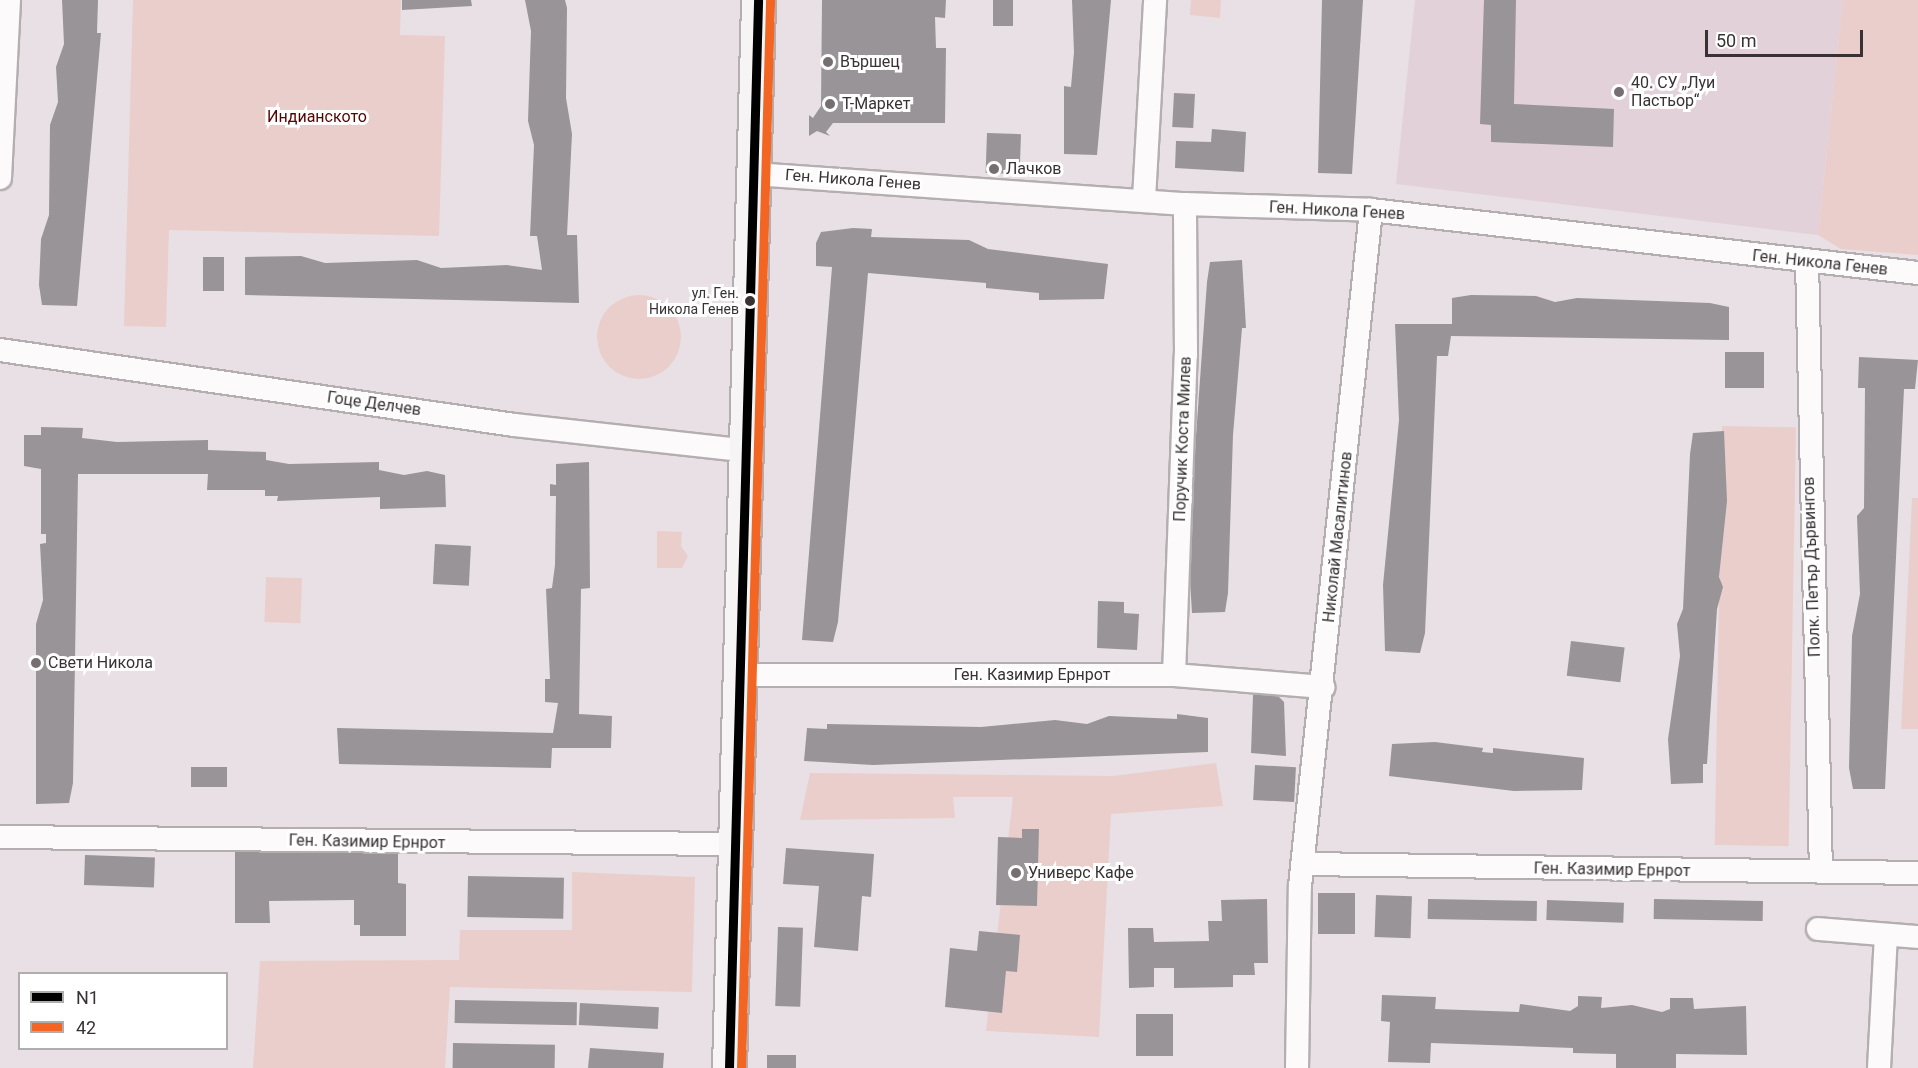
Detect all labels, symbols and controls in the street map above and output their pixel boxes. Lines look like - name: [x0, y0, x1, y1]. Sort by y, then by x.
- scale bar: [1708, 18, 1866, 56]
- text: 50 m: [1716, 30, 1756, 51]
- place label: Вършец: [840, 52, 900, 72]
- marker: Вършец: [821, 55, 835, 69]
- place label: 40. СУ „Луи Пастьор“: [1631, 73, 1715, 111]
- marker: 40. СУ „Луи Пастьор“: [1612, 85, 1626, 99]
- place label: Т-Маркет: [842, 94, 910, 114]
- marker: Т-Маркет: [823, 97, 837, 111]
- park label: Индианското: [267, 107, 367, 127]
- place label: Лачков: [1006, 159, 1061, 179]
- marker: Лачков: [987, 162, 1001, 176]
- street label: Ген. Никола Генев: [784, 166, 922, 194]
- street label: Ген. Никола Генев: [1269, 198, 1405, 224]
- street label: Ген. Никола Генев: [1751, 246, 1889, 280]
- place label: ул. Ген. Никола Генев: [649, 285, 739, 318]
- marker: ул. Ген. Никола Генев: [744, 295, 756, 307]
- street label: Поручик Коста Милев: [1171, 356, 1195, 522]
- street label: Гоце Делчев: [326, 388, 422, 420]
- street label: Николай Масалитинов: [1319, 450, 1357, 624]
- street label: Полк. Петър Дървингов: [1799, 477, 1825, 657]
- place label: Свети Никола: [48, 653, 153, 673]
- marker: Свети Никола: [29, 656, 43, 670]
- street label: Ген. Казимир Ернрот: [954, 665, 1110, 685]
- street label: Ген. Казимир Ернрот: [289, 831, 445, 853]
- street label: Ген. Казимир Ернрот: [1534, 859, 1690, 881]
- place label: Универс Кафе: [1028, 863, 1134, 883]
- marker: Универс Кафе: [1009, 866, 1023, 880]
- legend: [18, 972, 228, 1050]
- text: N1: [76, 987, 99, 1008]
- text: 42: [76, 1017, 96, 1038]

